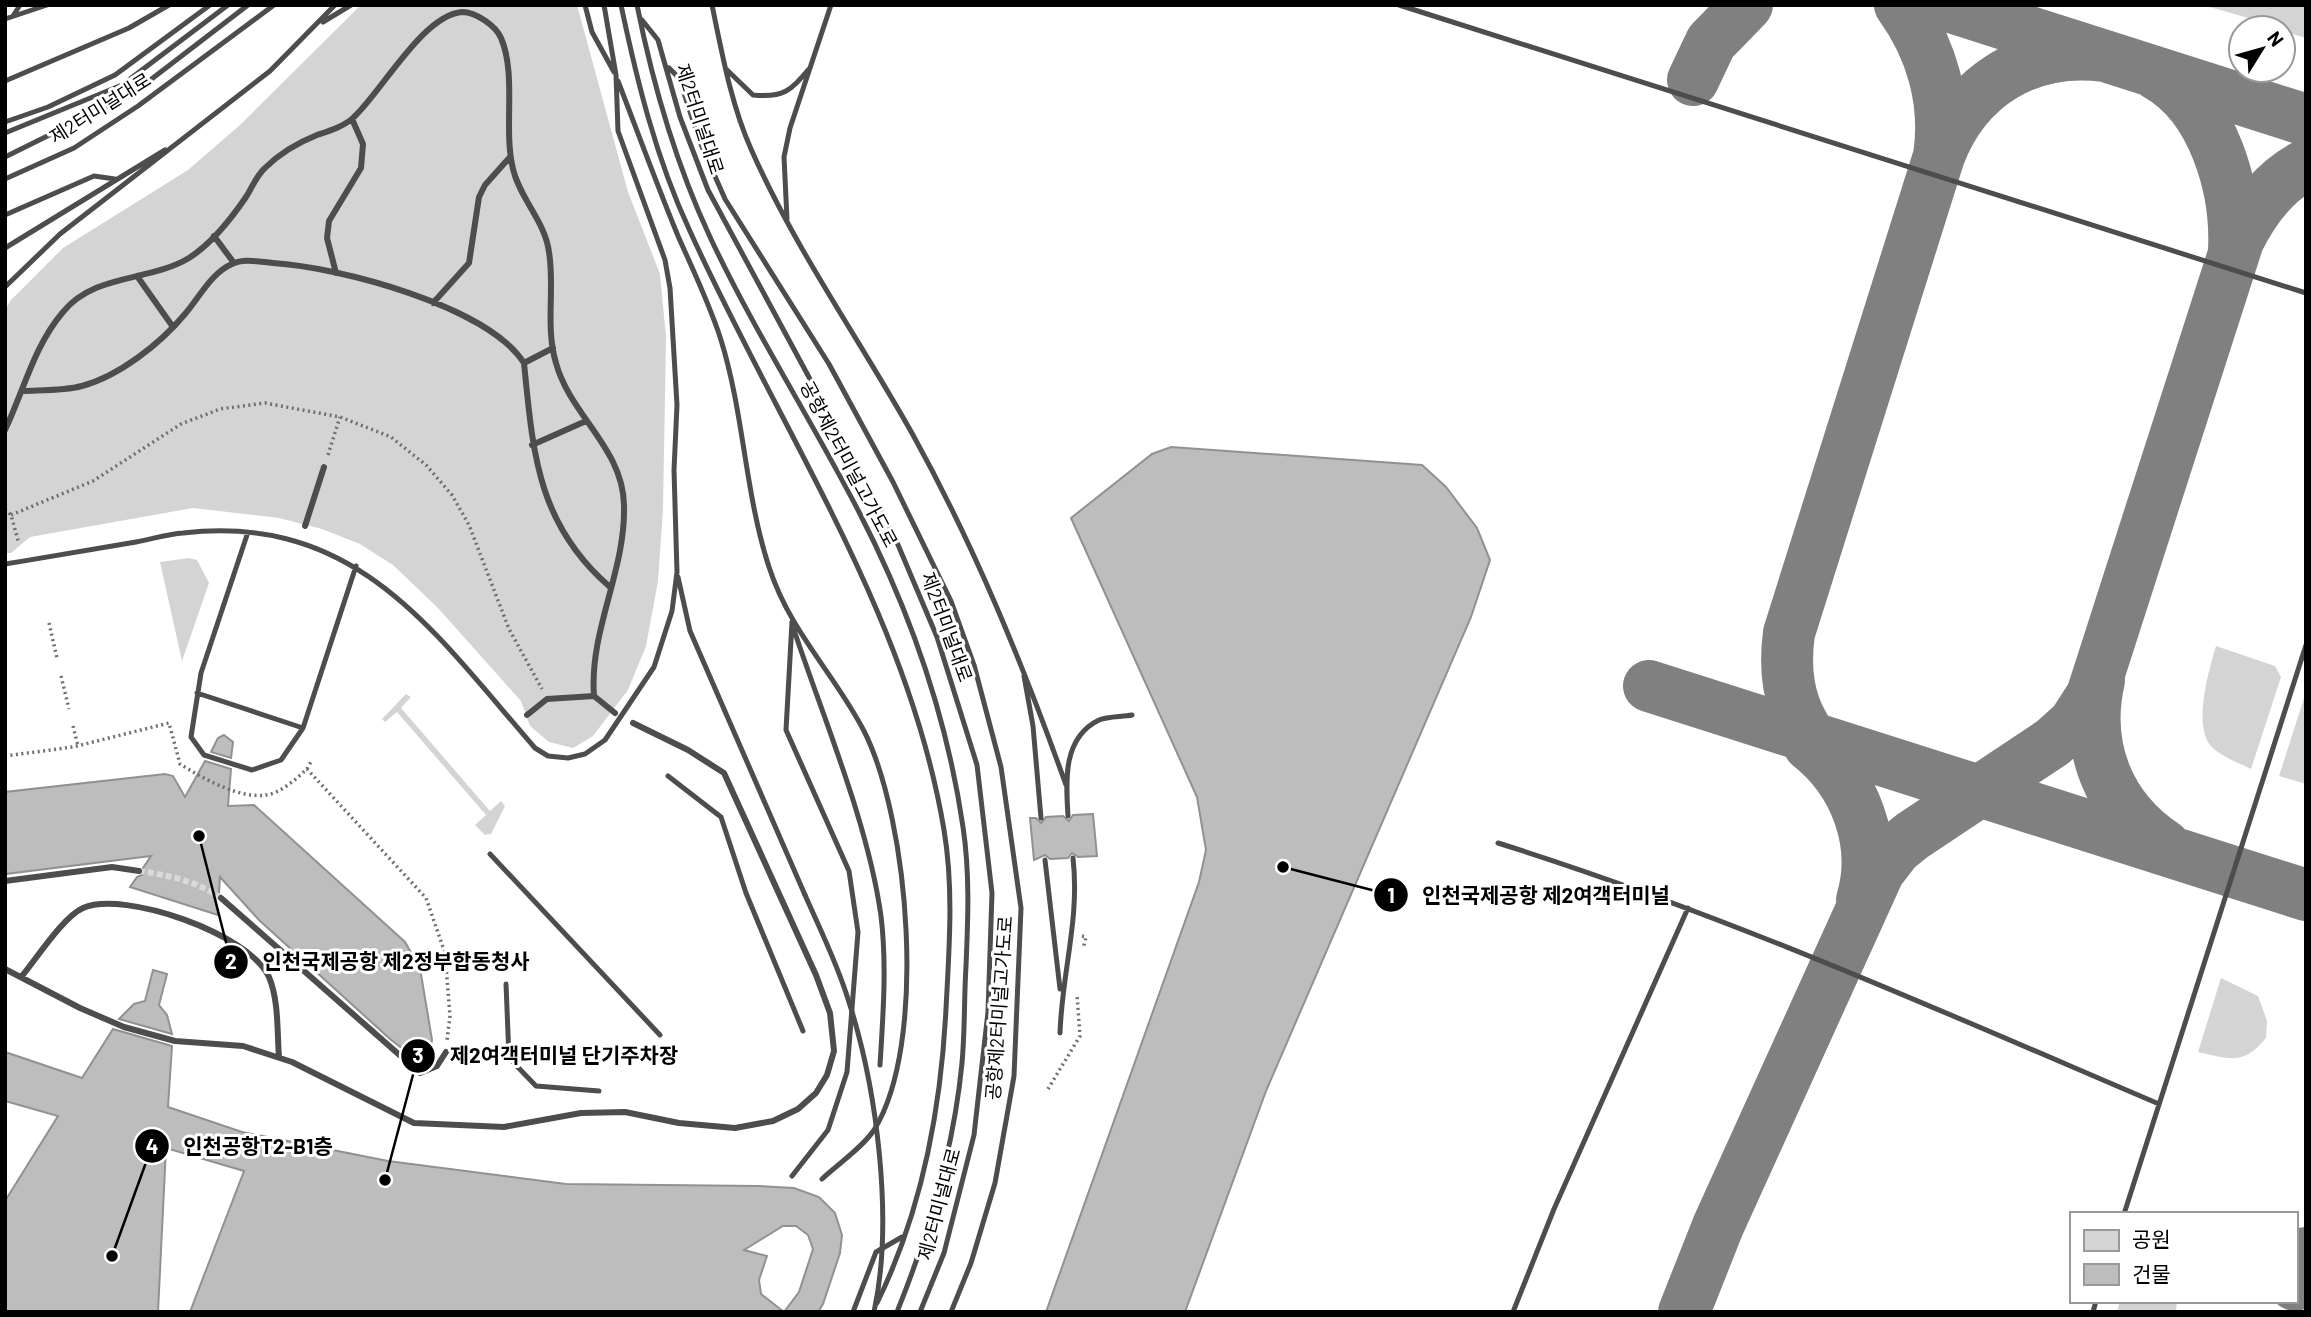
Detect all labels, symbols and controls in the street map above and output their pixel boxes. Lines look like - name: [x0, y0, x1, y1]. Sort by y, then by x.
- north arrow: [2227, 14, 2297, 84]
- text: N: [2263, 26, 2289, 50]
- street label: 제2터미널대로: [672, 61, 729, 177]
- street label: 제2터미널대로: [45, 67, 155, 148]
- street label: 공항제2터미널고가도로: [796, 377, 903, 551]
- street label: 제2터미널대로: [917, 569, 978, 685]
- callout: 인천국제공항 제2여객터미널: [1373, 874, 1684, 916]
- text: 1: [1387, 882, 1395, 907]
- text: 인천국제공항 제2여객터미널: [1422, 882, 1670, 907]
- street label: 공항제2터미널고가도로: [981, 915, 1016, 1101]
- callout: 인천국제공항 제2정부합동청사: [214, 941, 544, 983]
- text: 2: [225, 948, 237, 973]
- text: 인천국제공항 제2정부합동청사: [262, 948, 530, 973]
- callout: 제2여객터미널 단기주차장: [401, 1035, 692, 1077]
- text: 3: [412, 1042, 424, 1067]
- text: 제2여객터미널 단기주차장: [450, 1042, 678, 1067]
- callout: 인천공항T2-B1층: [135, 1125, 347, 1167]
- text: 4: [146, 1133, 158, 1158]
- text: 인천공항T2-B1층: [183, 1133, 333, 1158]
- street label: 제2터미널대로: [913, 1145, 965, 1262]
- legend: [2070, 1212, 2297, 1303]
- text: 공원: [2132, 1226, 2171, 1251]
- text: 건물: [2132, 1261, 2171, 1286]

